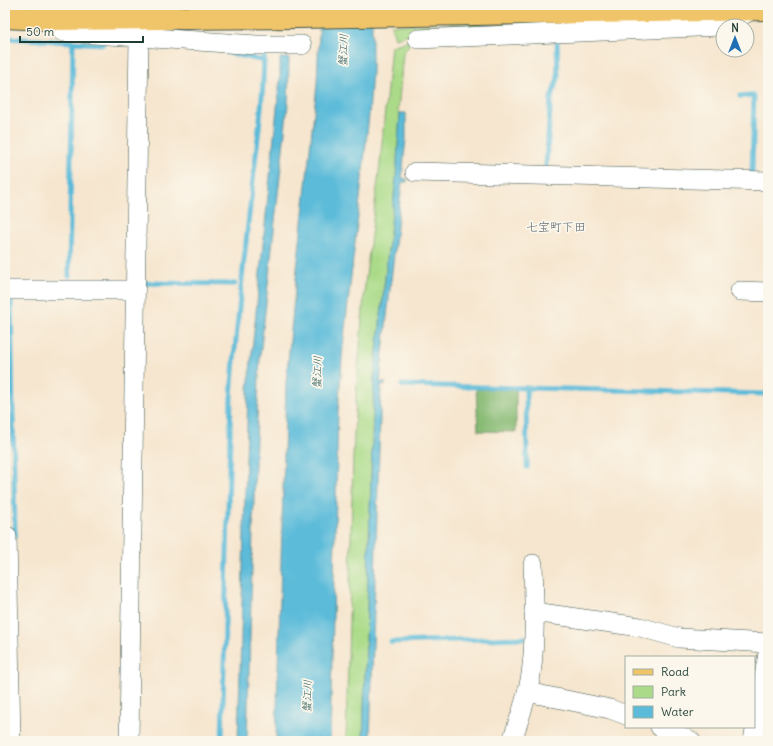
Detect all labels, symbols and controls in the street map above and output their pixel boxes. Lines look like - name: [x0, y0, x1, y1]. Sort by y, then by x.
- scale bar: [20, 18, 143, 44]
- north arrow: [715, 18, 755, 58]
- text: N: [731, 21, 739, 35]
- text: 50 m: [26, 24, 55, 39]
- water label: 蟹江川: [335, 33, 351, 67]
- district label: 七宝町下田: [526, 219, 586, 234]
- water label: 蟹江川: [309, 355, 325, 389]
- legend: [625, 656, 755, 728]
- text: Road: [661, 664, 689, 679]
- water label: 蟹江川: [299, 679, 315, 713]
- text: Park: [661, 684, 686, 699]
- text: Water: [661, 704, 694, 719]

